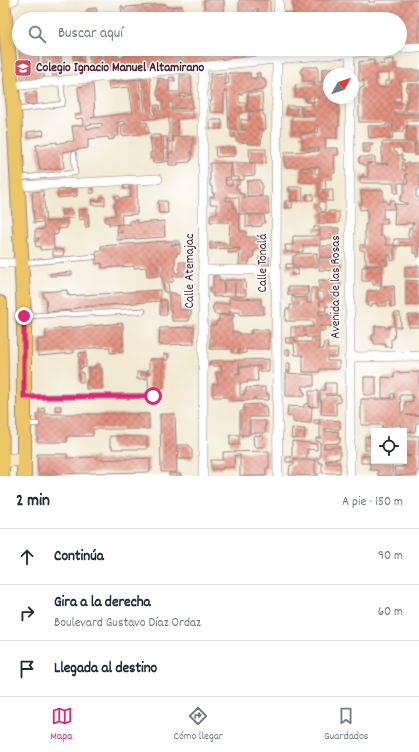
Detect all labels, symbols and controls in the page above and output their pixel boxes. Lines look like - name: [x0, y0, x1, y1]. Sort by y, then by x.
- search box: [12, 12, 407, 56]
- icon: search: [26, 23, 48, 45]
- text: Buscar aquí: [58, 23, 123, 45]
- school or university icon: Colegio Ignacio Manuel Altamirano: [13, 58, 33, 78]
- place label: Colegio Ignacio Manuel Altamirano: [36, 59, 204, 78]
- north arrow: [323, 68, 359, 104]
- street label: Calle Tonalá: [254, 233, 273, 292]
- street label: Calle Atemajac: [181, 234, 200, 308]
- street label: Avenida de las Rosas: [327, 235, 346, 339]
- route end: [15, 307, 33, 325]
- route start: [144, 387, 162, 405]
- map controls: [371, 428, 407, 464]
- button: locate: [371, 428, 407, 464]
- text: 2 min: [16, 490, 50, 514]
- text: A pie · 150 m: [342, 493, 403, 512]
- icon: ahead: [16, 546, 38, 568]
- text: Continúa: [54, 546, 104, 568]
- text: 90 m: [378, 547, 403, 566]
- text: Gira a la derecha: [54, 592, 151, 614]
- icon: right: [16, 602, 38, 624]
- text: 60 m: [378, 603, 403, 622]
- text: Boulevard Gustavo Díaz Ordaz: [54, 614, 201, 633]
- icon: arrive: [16, 658, 38, 680]
- text: Llegada al destino: [54, 658, 157, 680]
- tab: Mapa: [51, 705, 73, 745]
- tab: Cómo llegar: [174, 705, 223, 745]
- tab: Guardados: [324, 705, 368, 745]

